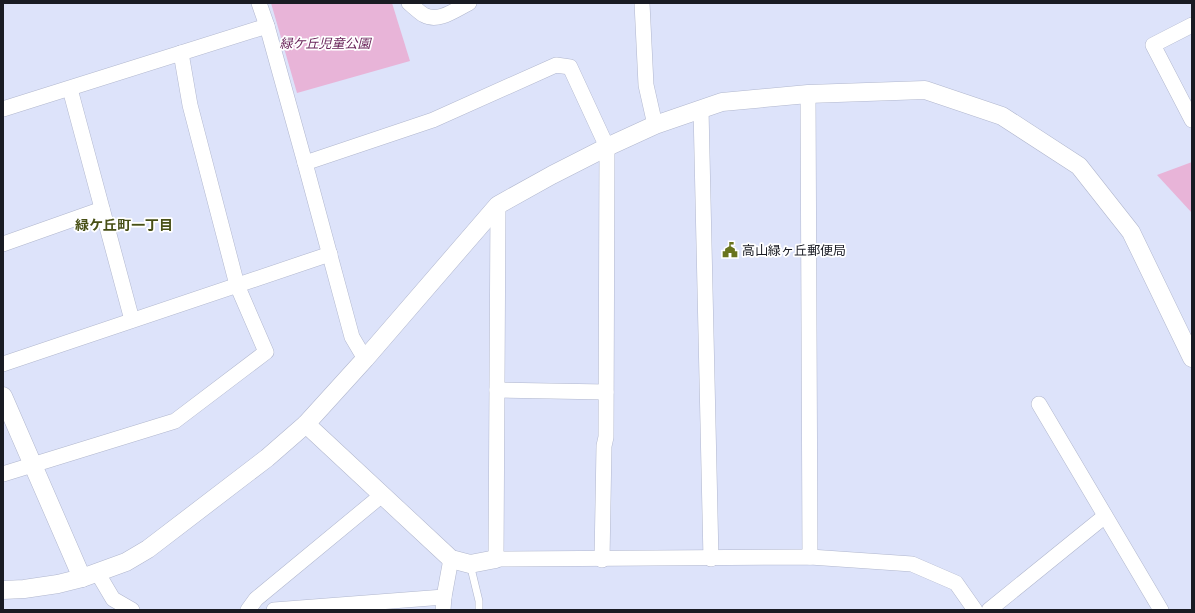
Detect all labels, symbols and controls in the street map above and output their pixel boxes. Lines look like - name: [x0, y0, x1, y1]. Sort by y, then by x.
- park label: 緑ケ丘児童公園: [279, 36, 372, 51]
- district label: 緑ケ丘町一丁目: [75, 217, 173, 234]
- public building icon: 高山緑ヶ丘郵便局: [721, 241, 739, 259]
- place label: 高山緑ヶ丘郵便局: [742, 243, 846, 258]

